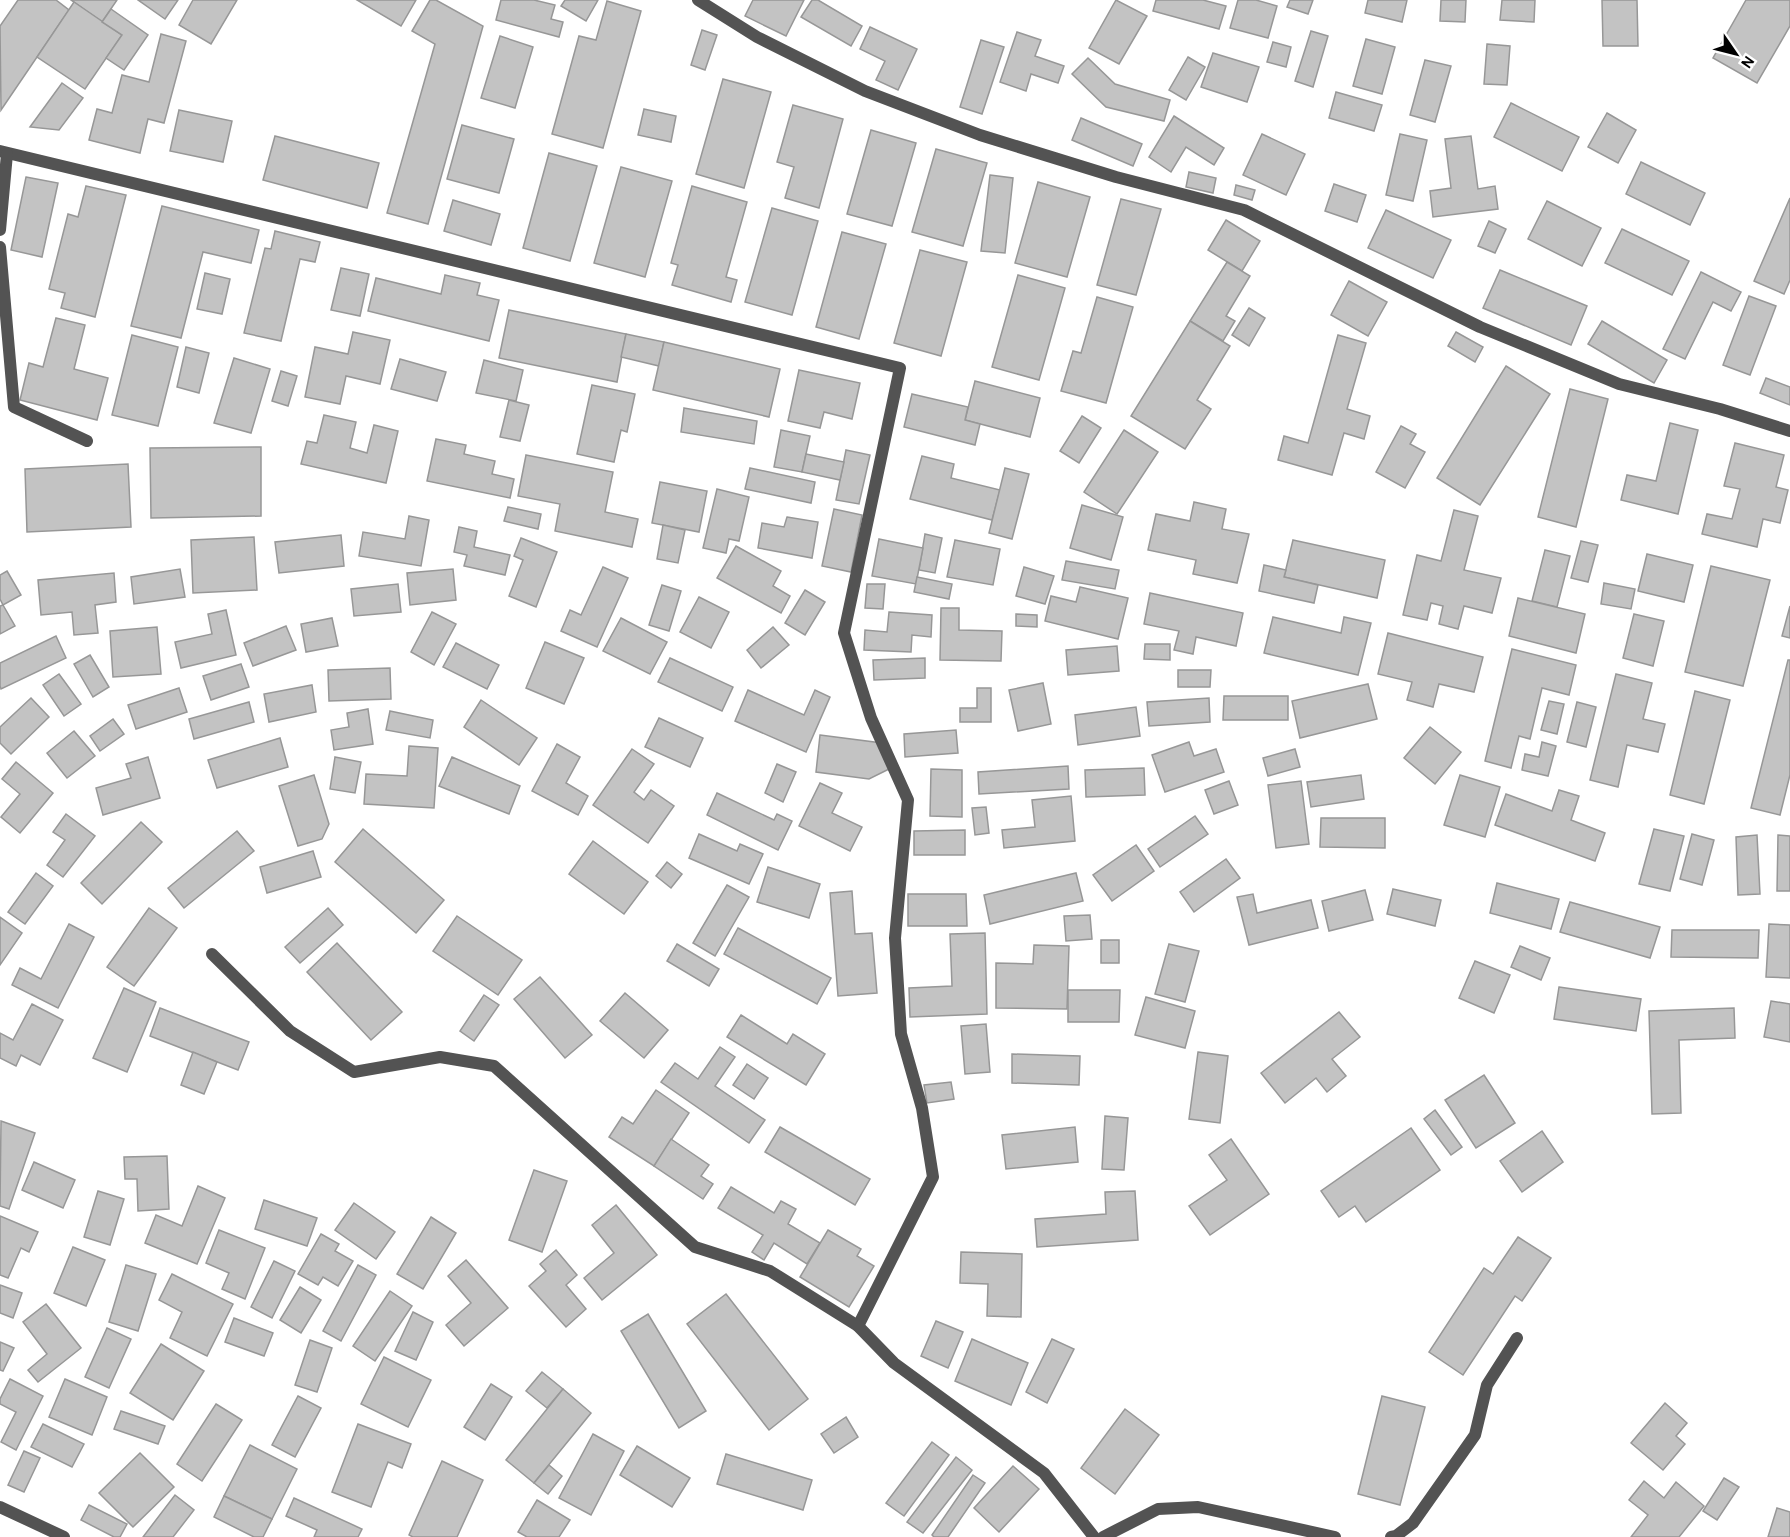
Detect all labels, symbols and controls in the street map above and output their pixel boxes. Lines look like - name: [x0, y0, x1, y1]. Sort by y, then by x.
- north arrow: [1706, 24, 1766, 84]
- text: N: [1737, 52, 1759, 72]

